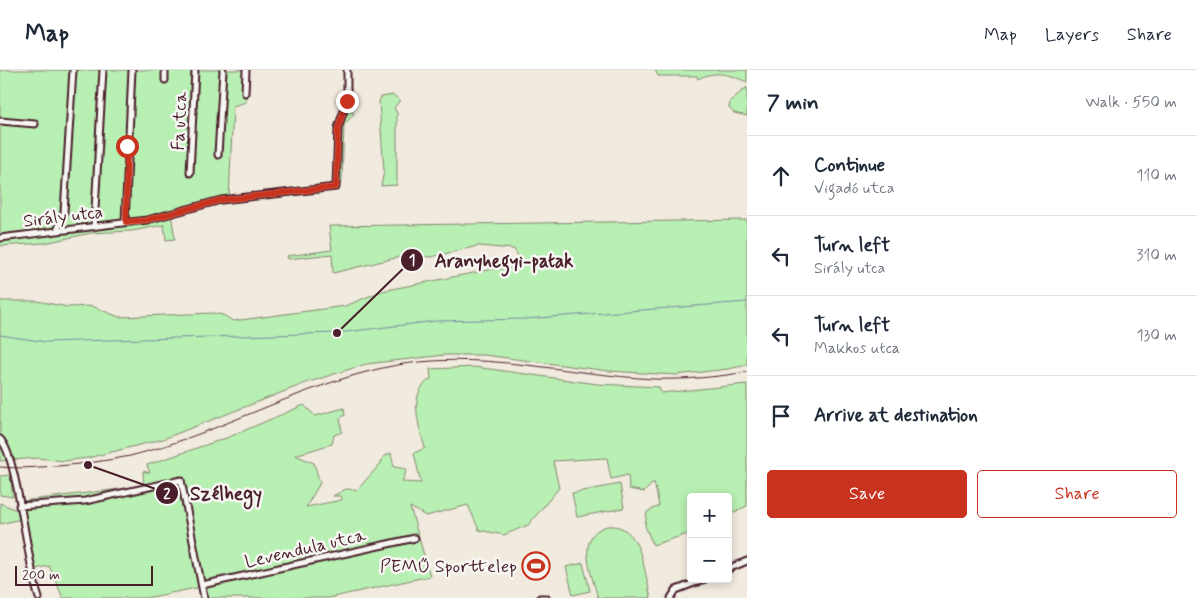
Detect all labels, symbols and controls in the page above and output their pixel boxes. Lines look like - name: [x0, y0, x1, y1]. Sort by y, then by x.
- text: Map: [25, 19, 69, 50]
- text: Map: [984, 23, 1017, 47]
- text: Layers: [1045, 23, 1099, 47]
- text: Share: [1127, 23, 1172, 47]
- text: 7 min: [767, 89, 819, 117]
- route end: [336, 90, 359, 113]
- street label: Fa utca: [166, 91, 194, 151]
- text: Walk · 550 m: [1085, 92, 1177, 113]
- route start: [116, 135, 139, 158]
- text: Continue: [814, 153, 885, 178]
- icon: ahead: [767, 162, 795, 190]
- text: 110 m: [1136, 165, 1177, 186]
- text: Vigadó utca: [814, 178, 895, 199]
- street label: Sirály utca: [22, 200, 104, 234]
- text: Turn left: [814, 233, 890, 258]
- icon: left: [767, 242, 795, 270]
- callout: Aranyhegyi-patak: [400, 243, 584, 277]
- text: 310 m: [1136, 245, 1177, 266]
- text: Aranyhegyi-patak: [434, 249, 574, 277]
- text: 1: [409, 251, 415, 271]
- text: Sirály utca: [814, 258, 885, 279]
- text: Turn left: [814, 313, 890, 338]
- icon: left: [767, 322, 795, 350]
- text: 130 m: [1136, 325, 1177, 346]
- text: Makkos utca: [814, 338, 900, 359]
- icon: arrive: [767, 402, 795, 430]
- text: Arrive at destination: [814, 403, 978, 428]
- button: Save: [767, 470, 967, 518]
- button: Share: [977, 470, 1177, 518]
- callout: Szélhegy: [155, 476, 272, 510]
- text: Szélhegy: [190, 482, 262, 510]
- text: 2: [163, 485, 171, 505]
- map controls: [687, 493, 732, 583]
- button: +: [687, 493, 732, 538]
- street label: Levendula utca: [242, 523, 368, 575]
- button: −: [687, 538, 732, 583]
- sports icon: PEMŰ Sporttelep: [521, 551, 551, 581]
- place label: PEMŰ Sporttelep: [380, 555, 517, 579]
- scale bar: [15, 563, 152, 586]
- text: 200 m: [22, 566, 60, 584]

